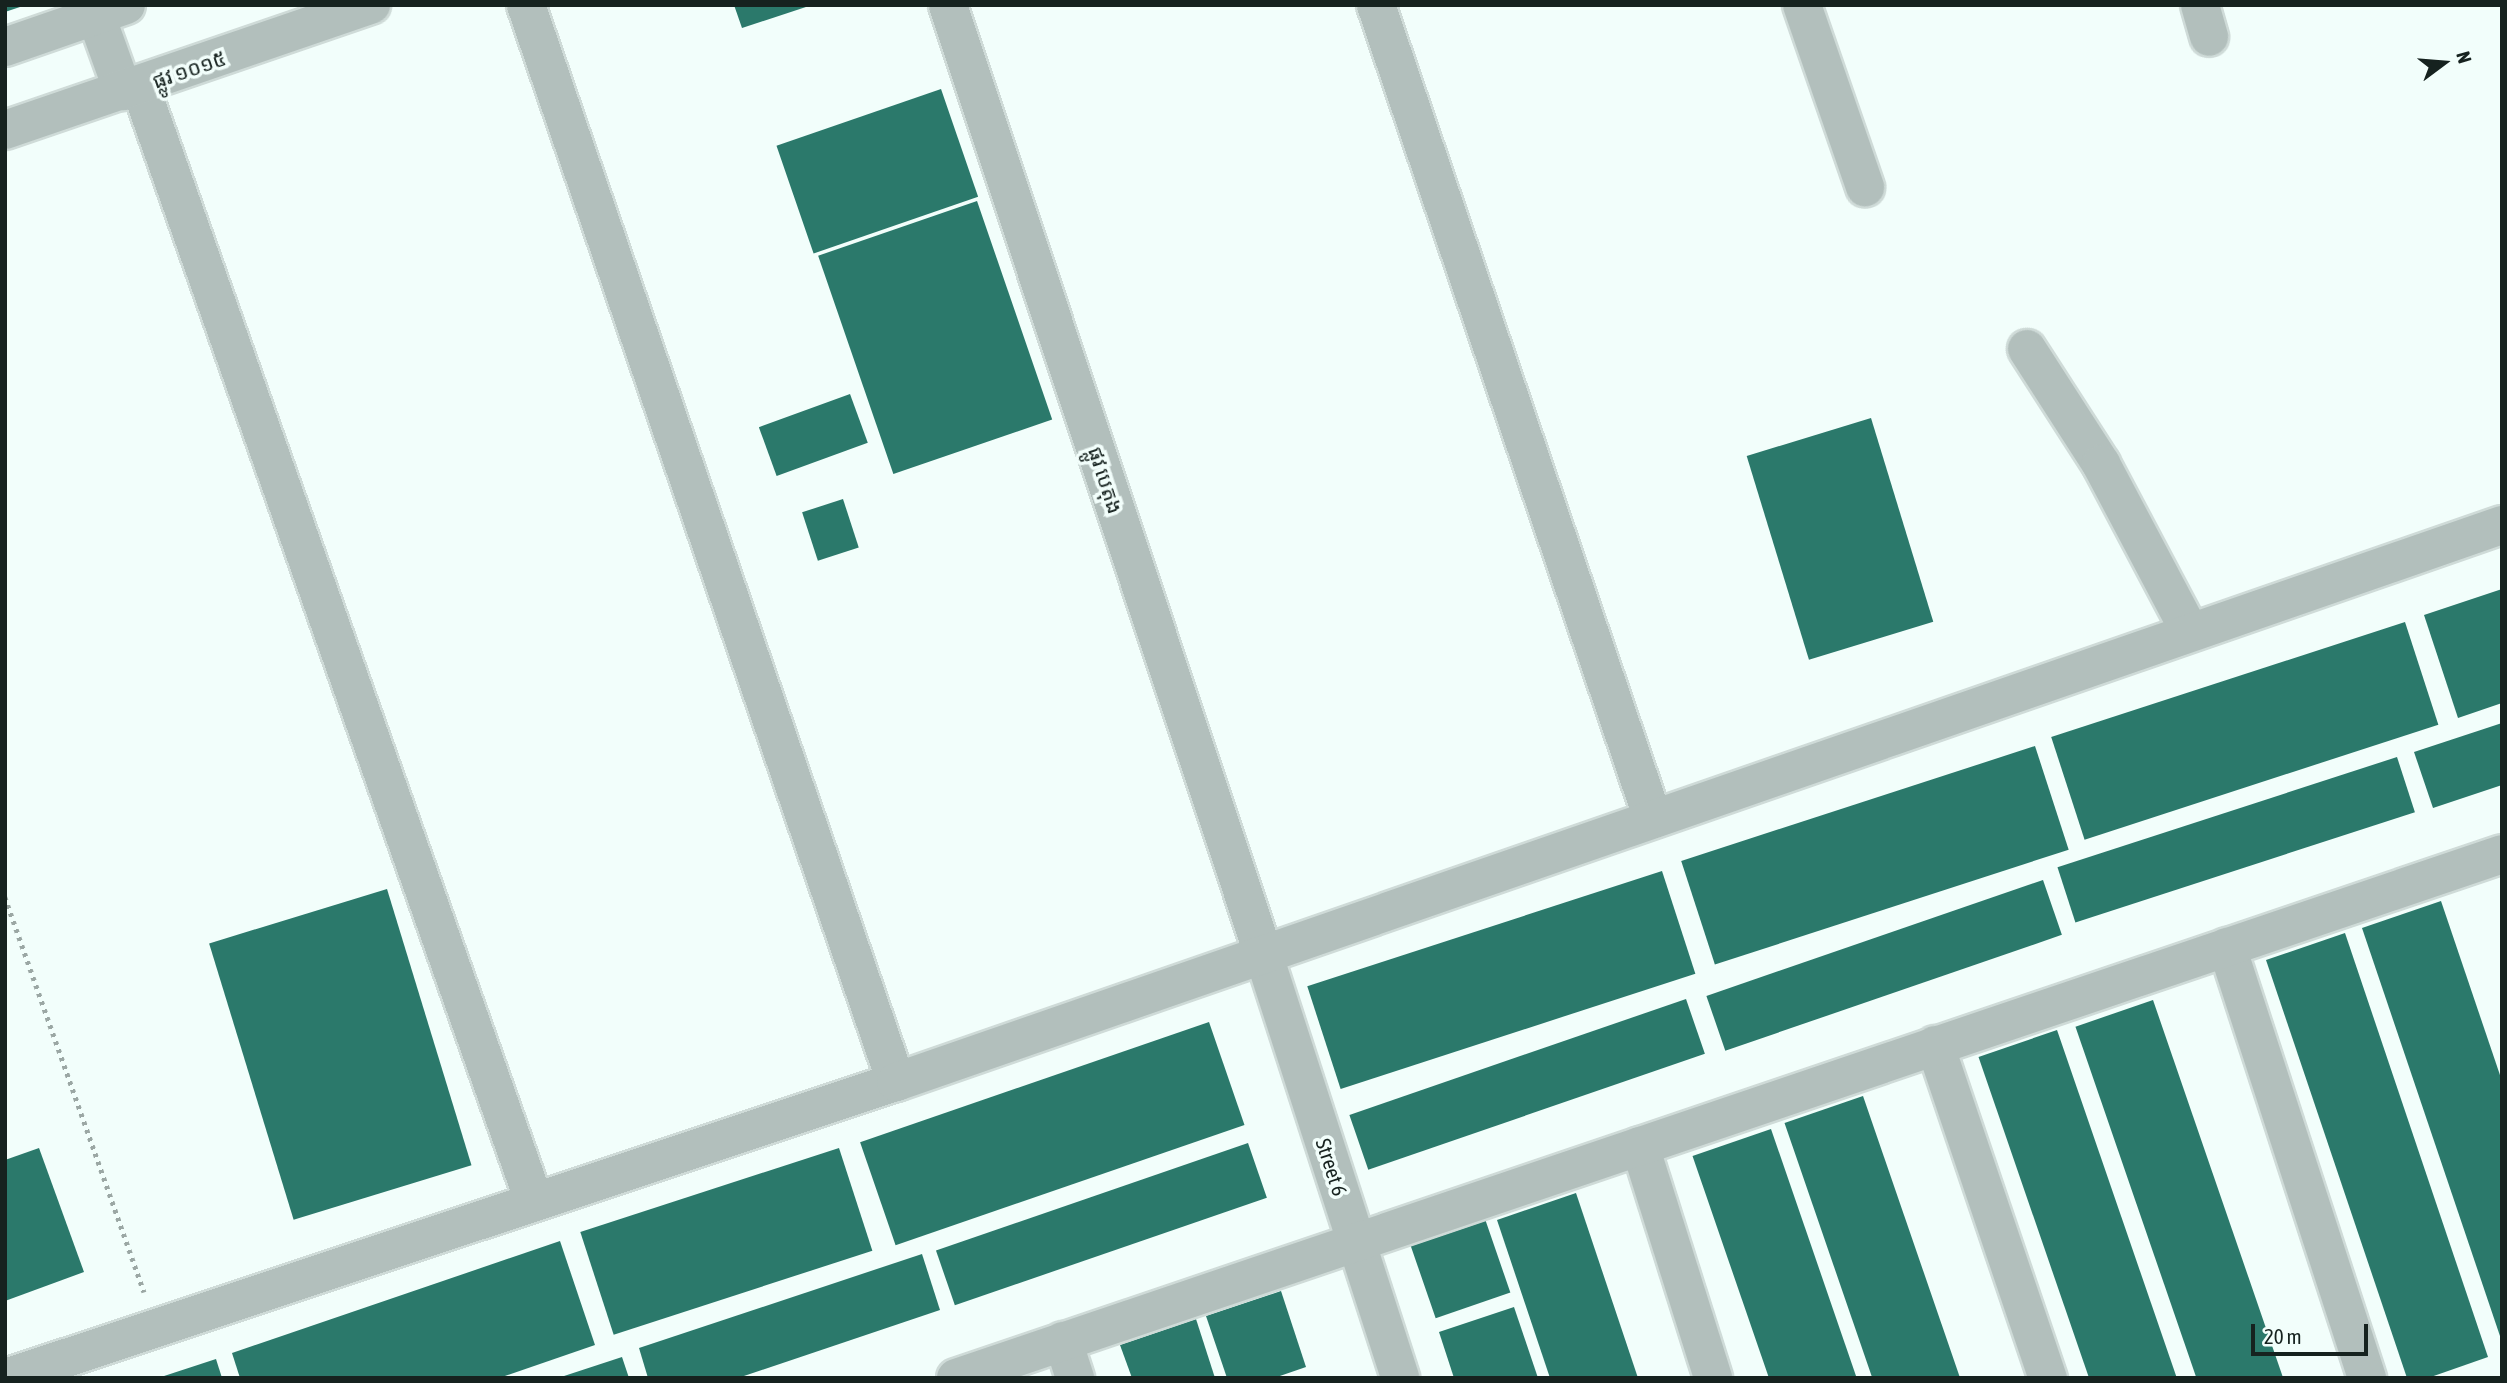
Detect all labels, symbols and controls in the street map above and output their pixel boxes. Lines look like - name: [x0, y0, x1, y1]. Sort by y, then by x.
- north arrow: [2409, 28, 2479, 98]
- street label: ផ្លូវ ១០១៥: [149, 45, 229, 93]
- text: N: [2452, 49, 2476, 66]
- street label: ផ្លូវ បេតុង: [1083, 443, 1129, 517]
- street label: Street 6: [1311, 1135, 1353, 1199]
- scale bar: [2255, 1310, 2372, 1354]
- text: 20 m: [2264, 1324, 2302, 1348]

